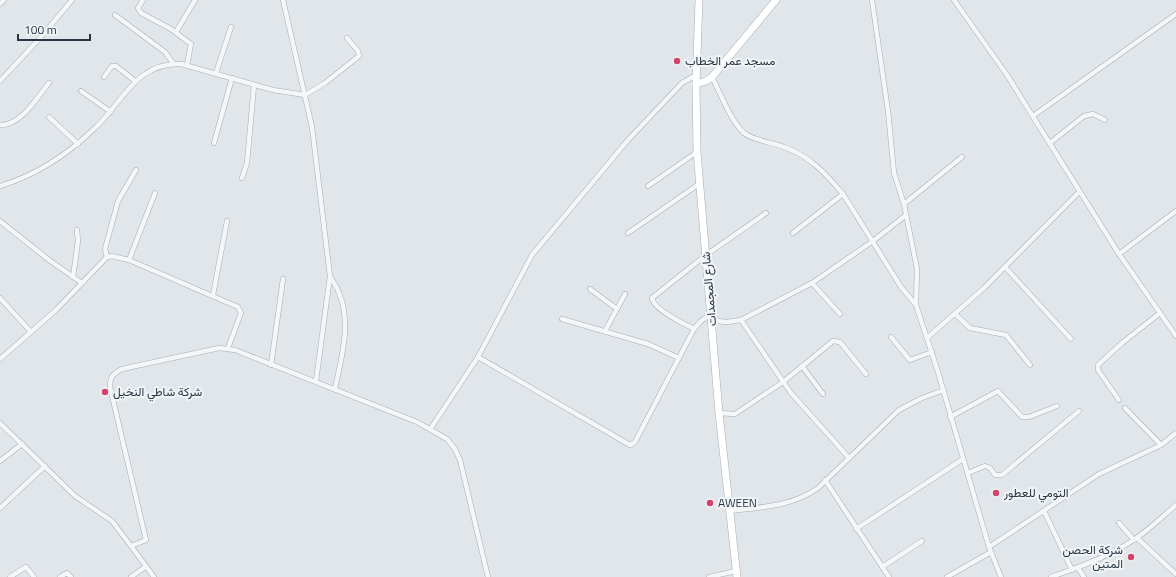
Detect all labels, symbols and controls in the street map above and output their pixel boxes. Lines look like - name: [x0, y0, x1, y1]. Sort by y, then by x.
- scale bar: [18, 16, 90, 42]
- text: 100 m: [24, 20, 57, 39]
- place label: مسجد عمر الخطاب: [685, 51, 775, 70]
- marker: مسجد عمر الخطاب: [672, 56, 682, 66]
- street label: شارع المجمدات: [696, 251, 721, 327]
- place label: شركة شاطي النخيل: [113, 382, 202, 402]
- marker: شركة شاطي النخيل: [100, 387, 110, 397]
- place label: التومي للعطور: [1003, 483, 1069, 503]
- marker: التومي للعطور: [991, 488, 1001, 498]
- place label: AWEEN: [718, 493, 757, 512]
- marker: AWEEN: [705, 498, 715, 508]
- place label: شركة الحصن المتين: [1062, 540, 1123, 573]
- marker: شركة الحصن المتين: [1126, 552, 1136, 562]

